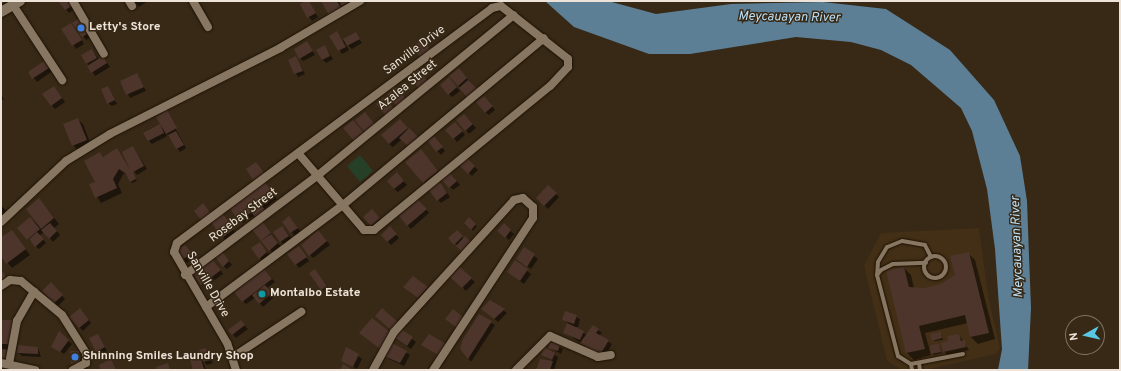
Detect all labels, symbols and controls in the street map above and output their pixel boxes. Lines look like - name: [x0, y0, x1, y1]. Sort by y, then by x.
- water label: Meycauayan River: [738, 9, 840, 27]
- place label: Letty's Store: [89, 21, 160, 35]
- marker: Letty's Store: [76, 23, 86, 33]
- street label: Sanville Drive: [381, 23, 449, 79]
- street label: Azalea Street: [375, 58, 441, 114]
- street label: Rosebay Street: [207, 186, 281, 246]
- water label: Meycauayan River: [1008, 196, 1028, 298]
- street label: Sanville Drive: [182, 250, 232, 320]
- place label: Montalbo Estate: [270, 287, 360, 301]
- marker: Montalbo Estate: [257, 289, 267, 299]
- north arrow: [1065, 315, 1105, 355]
- text: N: [1067, 332, 1082, 341]
- place label: Shinning Smiles Laundry Shop: [83, 350, 254, 364]
- marker: Shinning Smiles Laundry Shop: [70, 352, 80, 362]

